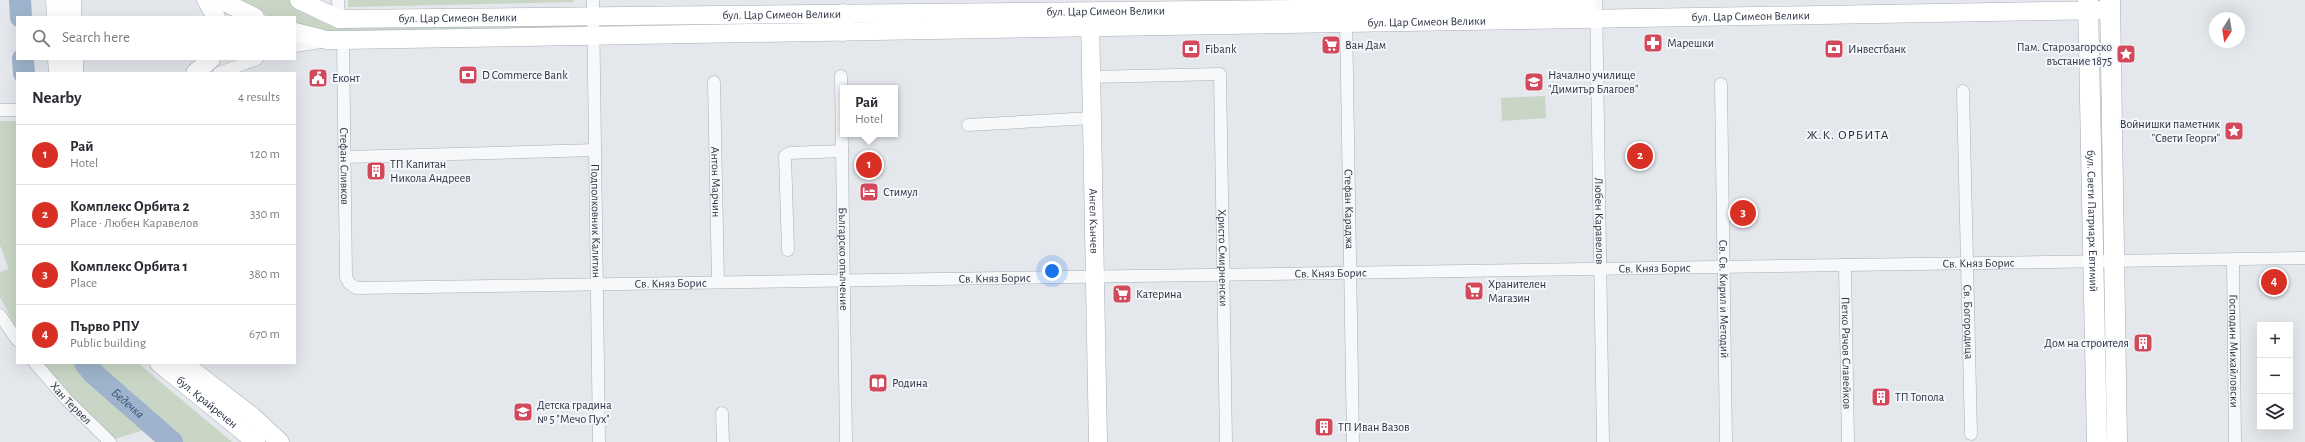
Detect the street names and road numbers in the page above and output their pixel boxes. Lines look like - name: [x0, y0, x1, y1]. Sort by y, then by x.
- street label: бул. Цар Симеон Велики: [1046, 4, 1165, 19]
- street label: бул. Цар Симеон Велики: [722, 8, 841, 22]
- street label: бул. Цар Симеон Велики: [1691, 9, 1810, 24]
- street label: бул. Цар Симеон Велики: [398, 11, 517, 25]
- street label: бул. Цар Симеон Велики: [1367, 15, 1486, 30]
- street label: Стефан Сливков: [338, 127, 351, 205]
- street label: Антон Марчин: [709, 146, 723, 218]
- street label: бул. Свети Патриарх Евтимий: [2084, 150, 2100, 292]
- street label: Подполковник Калитин: [589, 164, 603, 278]
- street label: Стефан Караджа: [1343, 169, 1356, 250]
- street label: Любен Каравелов: [1593, 177, 1606, 265]
- street label: Ангел Кънчев: [1087, 188, 1100, 254]
- street label: Българско опълчение: [837, 207, 850, 311]
- street label: Христо Смирненски: [1216, 209, 1230, 307]
- street label: Св. Св. Кирил и Методий: [1717, 239, 1731, 358]
- street label: Св. Княз Борис: [1942, 256, 2015, 270]
- street label: Св. Княз Борис: [1618, 261, 1691, 275]
- street label: Св. Княз Борис: [1294, 266, 1367, 280]
- street label: Св. Княз Борис: [958, 272, 1031, 285]
- street label: Св. Княз Борис: [634, 277, 707, 290]
- street label: Св. Богородица: [1962, 284, 1975, 360]
- street label: Господин Михайловски: [2227, 294, 2241, 408]
- street label: Петко Рачов Славейков: [1840, 297, 1853, 410]
- street label: бул. Крайречен: [174, 374, 240, 430]
- street label: Хан Тервел: [48, 380, 94, 427]

